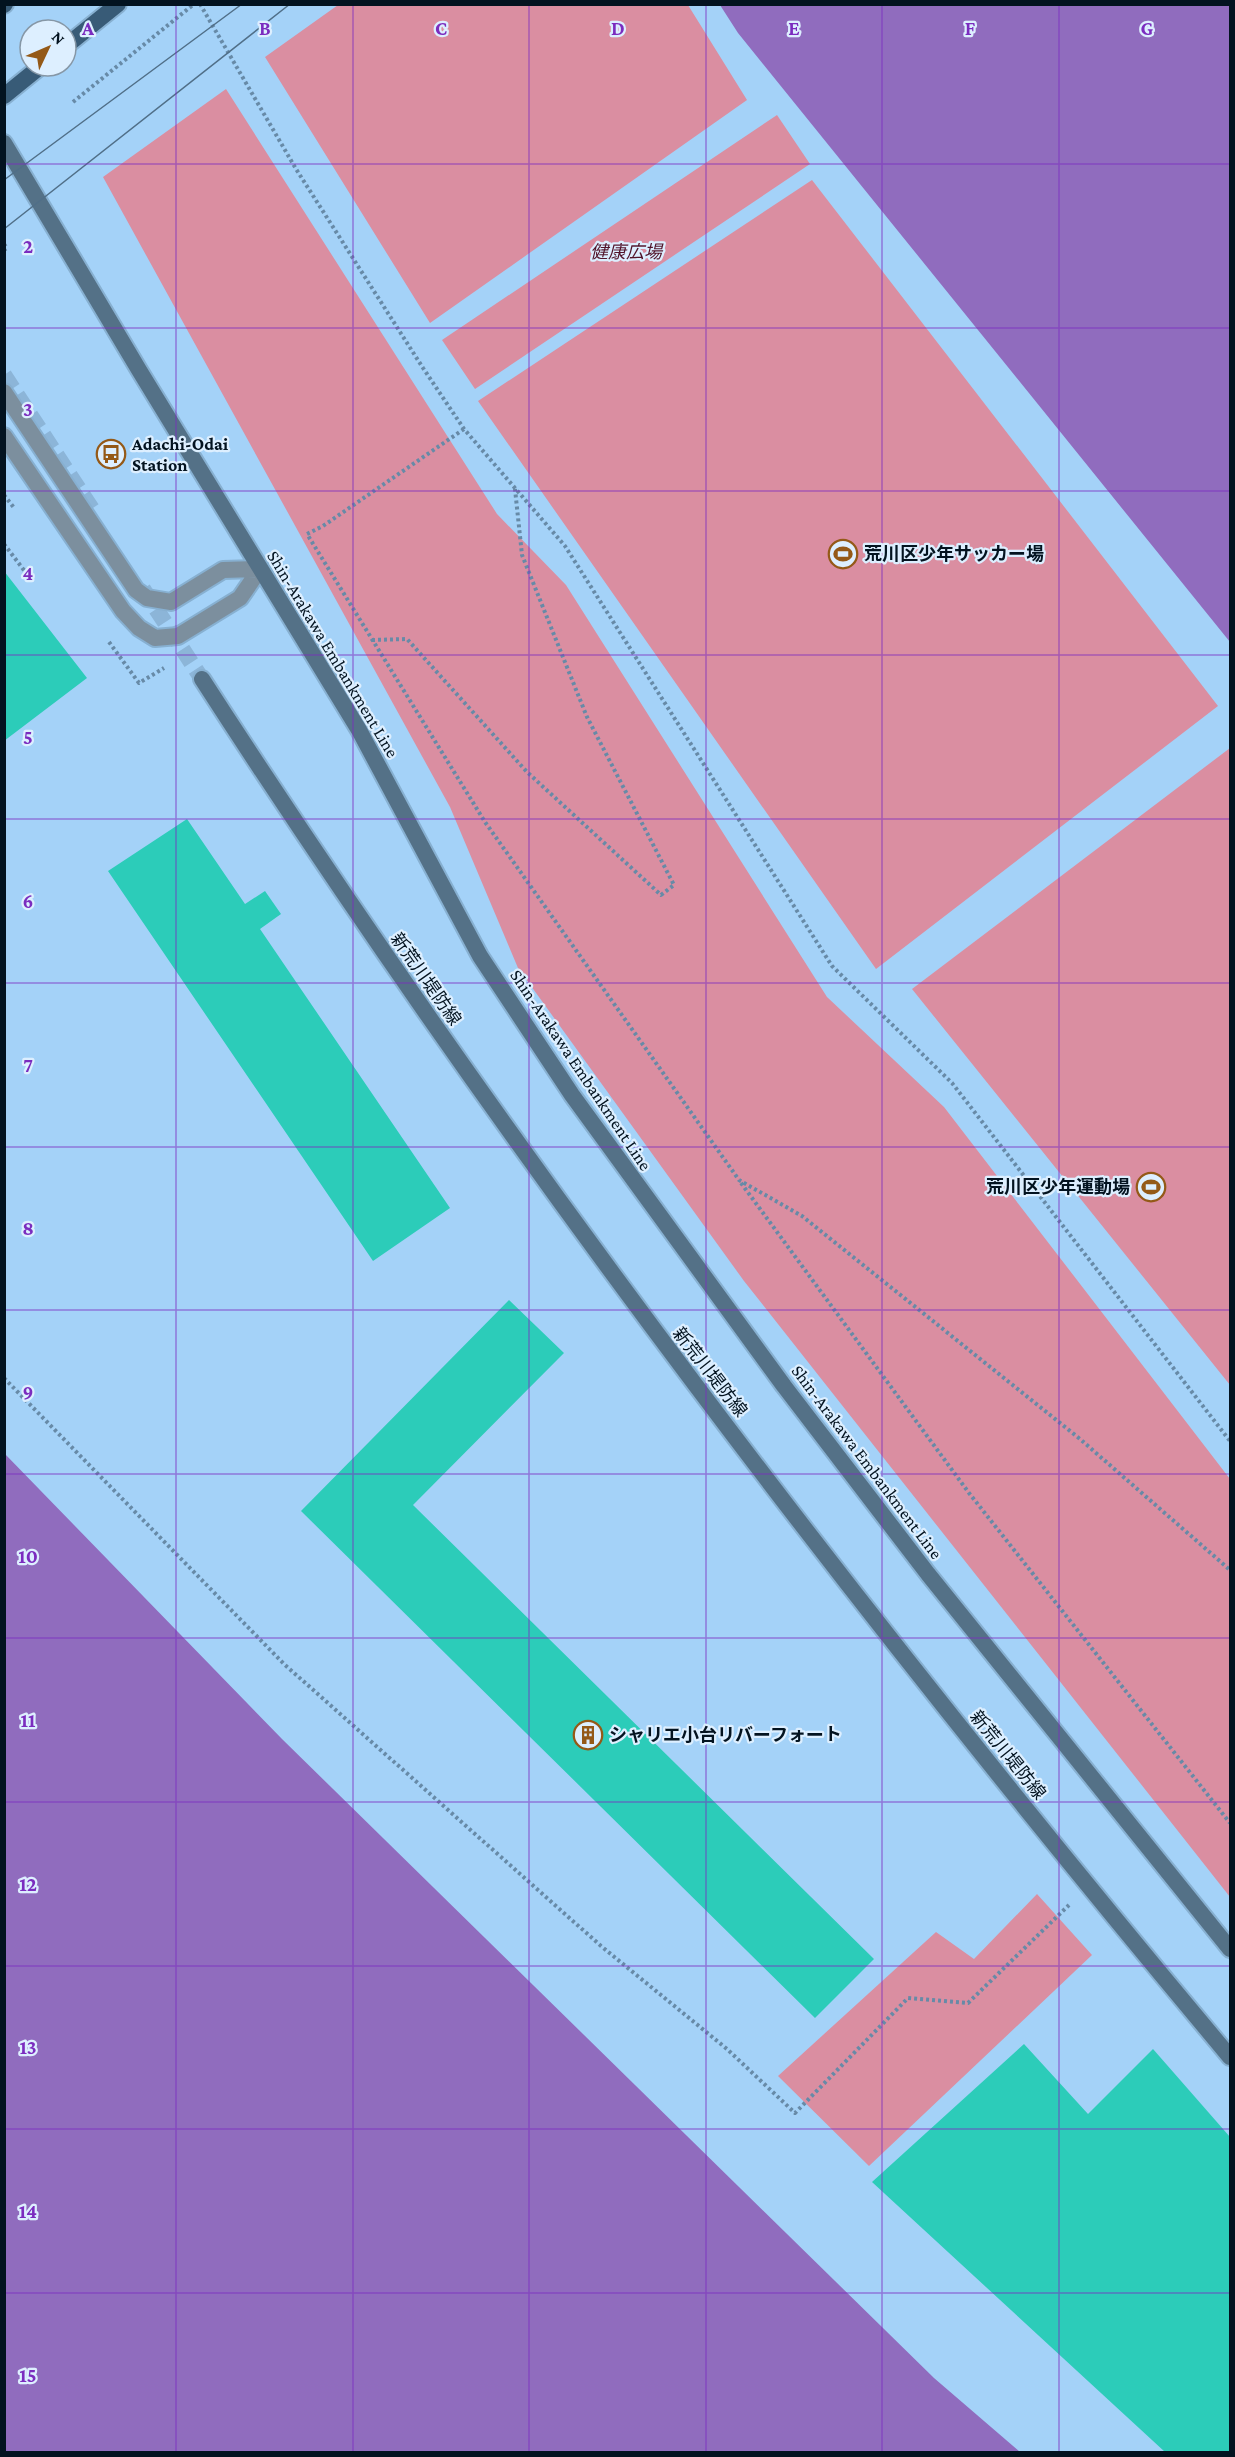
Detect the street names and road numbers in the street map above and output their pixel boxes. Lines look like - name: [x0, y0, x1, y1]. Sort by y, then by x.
- street label: Shin-Arakawa Embankment Line: [263, 547, 403, 761]
- street label: 新荒川堤防線: [387, 929, 465, 1029]
- street label: Shin-Arakawa Embankment Line: [506, 966, 656, 1174]
- street label: 新荒川堤防線: [669, 1323, 751, 1421]
- street label: Shin-Arakawa Embankment Line: [787, 1361, 947, 1563]
- street label: 新荒川堤防線: [966, 1707, 1050, 1803]

